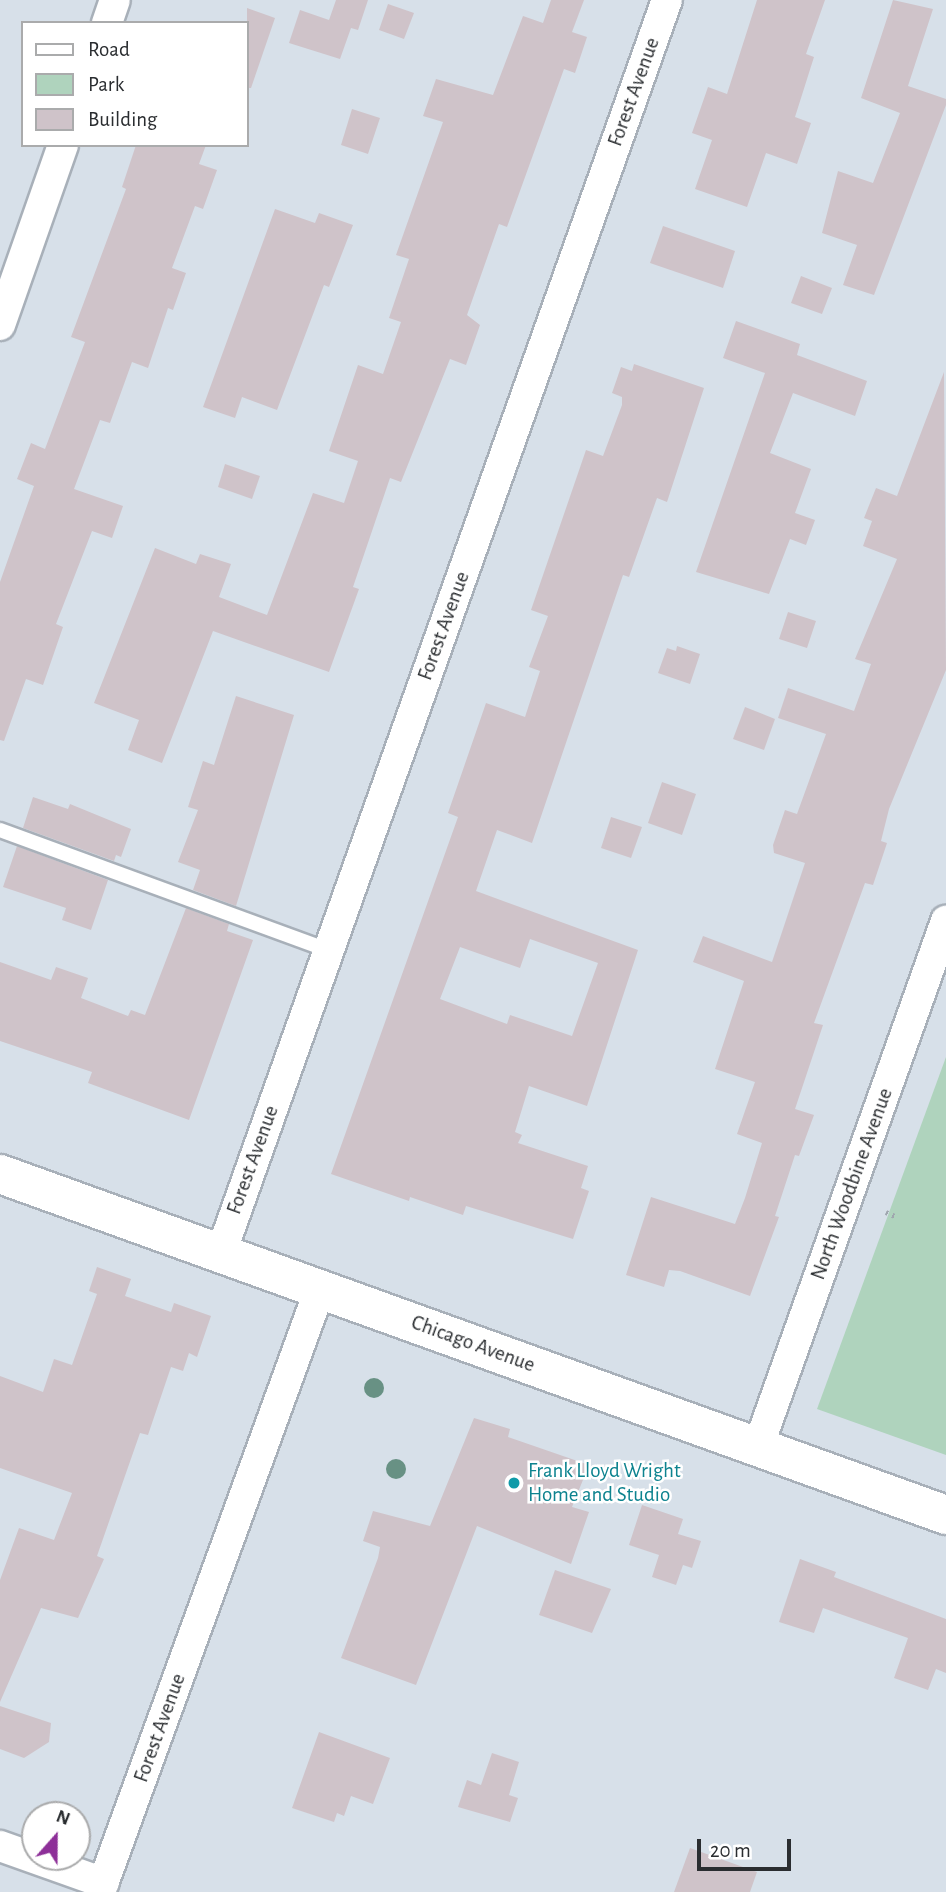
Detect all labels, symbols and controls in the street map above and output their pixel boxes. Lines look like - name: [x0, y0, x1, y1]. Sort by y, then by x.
- legend: [21, 21, 248, 147]
- street label: Forest Avenue: [603, 34, 665, 150]
- text: Road: [88, 39, 130, 60]
- text: Park: [88, 74, 124, 95]
- text: Building: [88, 109, 157, 130]
- street label: Forest Avenue: [413, 568, 475, 684]
- street label: North Woodbine Avenue: [806, 1085, 898, 1283]
- street label: Forest Avenue: [222, 1102, 284, 1218]
- street label: Chicago Avenue: [408, 1310, 538, 1378]
- place label: Frank Lloyd Wright Home and Studio: [528, 1458, 681, 1508]
- marker: Frank Lloyd Wright Home and Studio: [506, 1475, 522, 1491]
- street label: Forest Avenue: [129, 1670, 191, 1786]
- north arrow: [21, 1801, 91, 1871]
- text: N: [53, 1807, 73, 1829]
- scale bar: [701, 1826, 796, 1870]
- text: 20 m: [710, 1840, 751, 1861]

